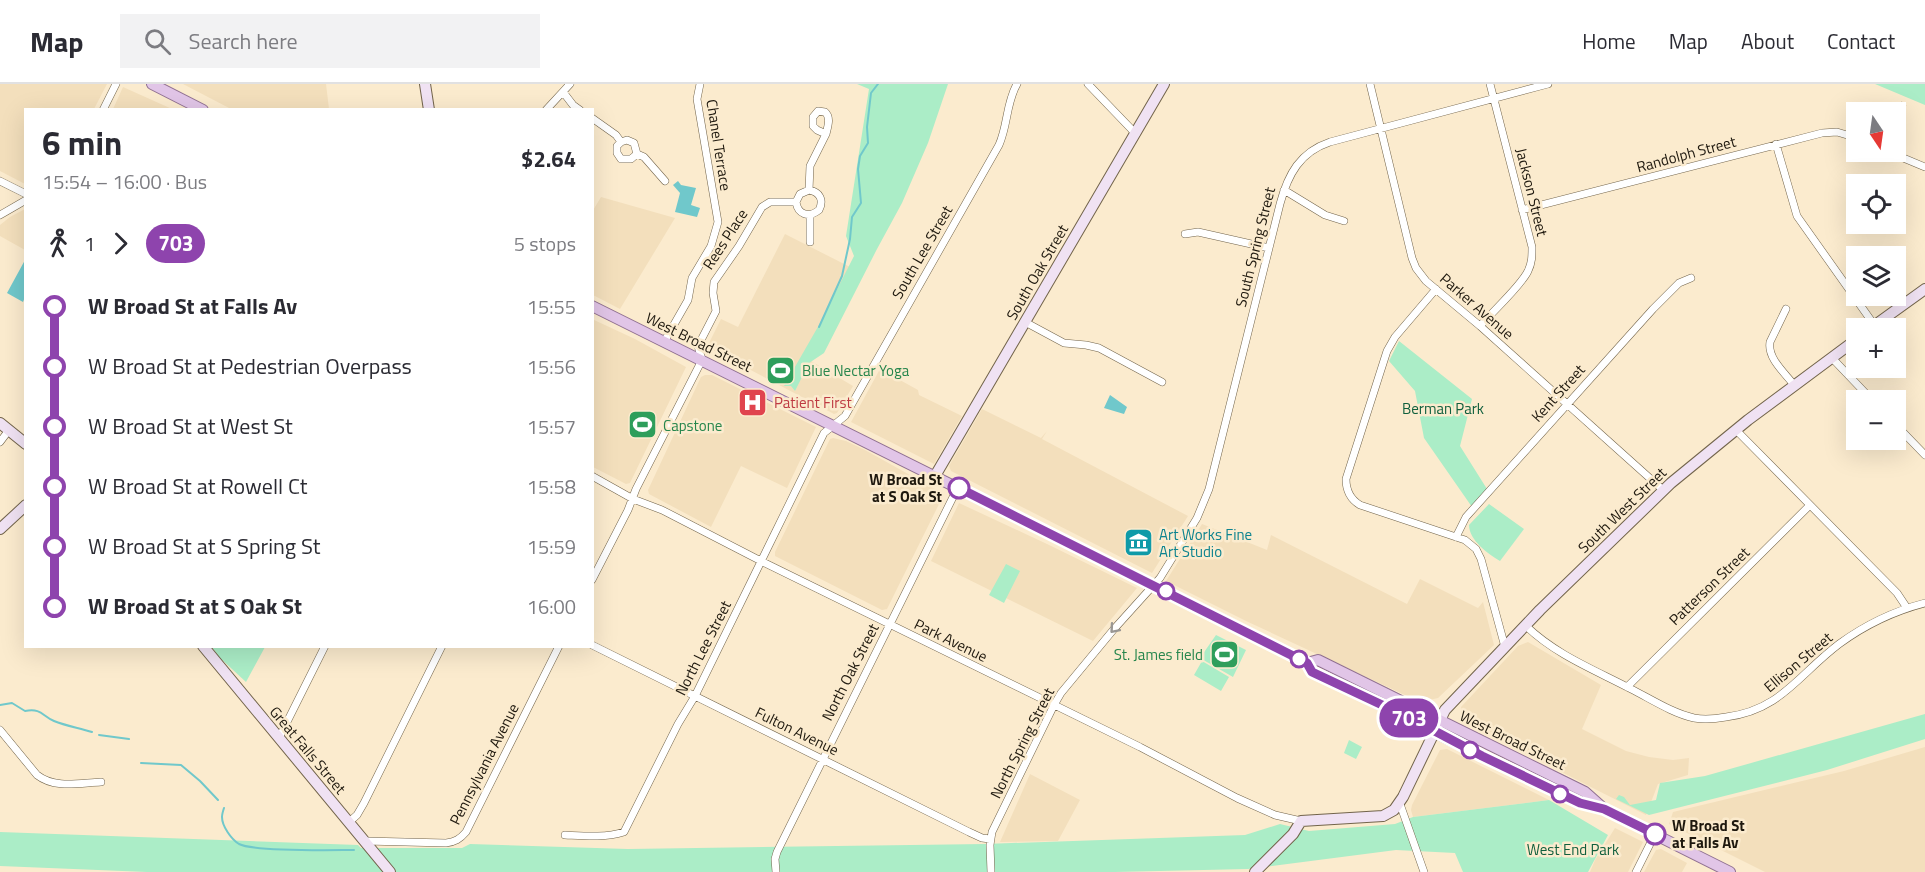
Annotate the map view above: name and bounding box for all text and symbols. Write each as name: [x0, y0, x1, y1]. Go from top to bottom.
search box: [120, 14, 540, 68]
text: Map: [30, 20, 84, 63]
text: Search here: [189, 24, 298, 58]
icon: search: [141, 25, 174, 58]
text: Home: [1582, 25, 1636, 57]
text: Map: [1669, 25, 1708, 57]
text: About: [1741, 25, 1794, 57]
text: Contact: [1827, 25, 1895, 57]
street label: Chanel Terrace: [700, 98, 738, 192]
north arrow: [1846, 102, 1906, 162]
map controls: [1846, 102, 1906, 450]
text: 6 min: [42, 118, 122, 168]
street label: Randolph Street: [1634, 129, 1739, 178]
text: $2.64: [521, 142, 576, 176]
street label: Jackson Street: [1510, 145, 1554, 239]
text: 15:54 – 16:00 · Bus: [42, 166, 207, 197]
button: locate: [1846, 174, 1906, 234]
street label: South Spring Street: [1229, 184, 1281, 309]
street label: South Lee Street: [886, 200, 959, 303]
street label: Rees Place: [697, 204, 753, 274]
street label: South Oak Street: [1000, 219, 1074, 324]
icon: walk: [42, 227, 75, 260]
icon: forward: [104, 227, 137, 260]
text: 703: [158, 227, 193, 259]
text: 1: [84, 228, 95, 259]
text: 5 stops: [514, 228, 576, 259]
button: layers: [1846, 246, 1906, 306]
street label: Parker Avenue: [1435, 267, 1519, 345]
text: W Broad St at Falls Av: [88, 289, 297, 323]
text: 15:55: [527, 291, 576, 322]
street label: West Broad Street: [642, 306, 757, 378]
button: +: [1846, 318, 1906, 378]
text: W Broad St at Pedestrian Overpass: [88, 349, 412, 383]
text: 15:56: [527, 351, 576, 382]
sports icon: Blue Nectar Yoga: [765, 354, 797, 386]
street label: Kent Street: [1526, 358, 1591, 427]
place label: Blue Nectar Yoga: [802, 359, 910, 382]
hospital icon: Patient First: [737, 386, 769, 418]
button: −: [1846, 390, 1906, 450]
place label: Patient First: [774, 391, 852, 414]
park label: Berman Park: [1402, 397, 1484, 420]
text: W Broad St at West St: [88, 409, 293, 443]
sports icon: Capstone: [626, 409, 658, 441]
text: 15:57: [527, 411, 576, 442]
place label: Capstone: [663, 414, 722, 437]
street label: South West Street: [1572, 461, 1672, 558]
place label: W Broad St at S Oak St: [869, 468, 943, 508]
text: W Broad St at Rowell Ct: [88, 469, 307, 503]
text: 15:58: [527, 471, 576, 502]
marker: W Broad St at S Oak St: [948, 477, 970, 499]
place label: Art Works Fine Art Studio: [1159, 523, 1252, 563]
museum icon: Art Works Fine Art Studio: [1122, 527, 1154, 559]
text: W Broad St at S Spring St: [88, 529, 320, 563]
text: 15:59: [527, 531, 576, 562]
street label: Patterson Street: [1663, 541, 1755, 631]
unlabelled marker: [1157, 582, 1175, 600]
text: W Broad St at S Oak St: [88, 589, 302, 623]
text: 16:00: [527, 591, 576, 622]
street label: North Lee Street: [669, 596, 737, 700]
street label: Park Avenue: [910, 612, 992, 668]
street label: North Oak Street: [816, 619, 885, 725]
one-way arrow: [1110, 622, 1121, 633]
street label: Ellison Street: [1759, 626, 1838, 698]
sports icon: St. James field: [1208, 638, 1240, 670]
place label: St. James field: [1114, 643, 1203, 666]
unlabelled marker: [1290, 650, 1308, 668]
street label: North Spring Street: [984, 683, 1060, 803]
line badge: 703: [1374, 698, 1444, 738]
street label: Pennsylvania Avenue: [443, 699, 525, 829]
street label: Great Falls Street: [264, 701, 352, 800]
street label: Fulton Avenue: [751, 701, 843, 761]
text: 703: [1391, 702, 1427, 734]
street label: West Broad Street: [1456, 704, 1571, 776]
unlabelled marker: [1461, 741, 1479, 759]
unlabelled marker: [1551, 785, 1569, 803]
place label: W Broad St at Falls Av: [1672, 814, 1745, 854]
marker: W Broad St at Falls Av: [1644, 823, 1666, 845]
park label: West End Park: [1527, 838, 1619, 861]

